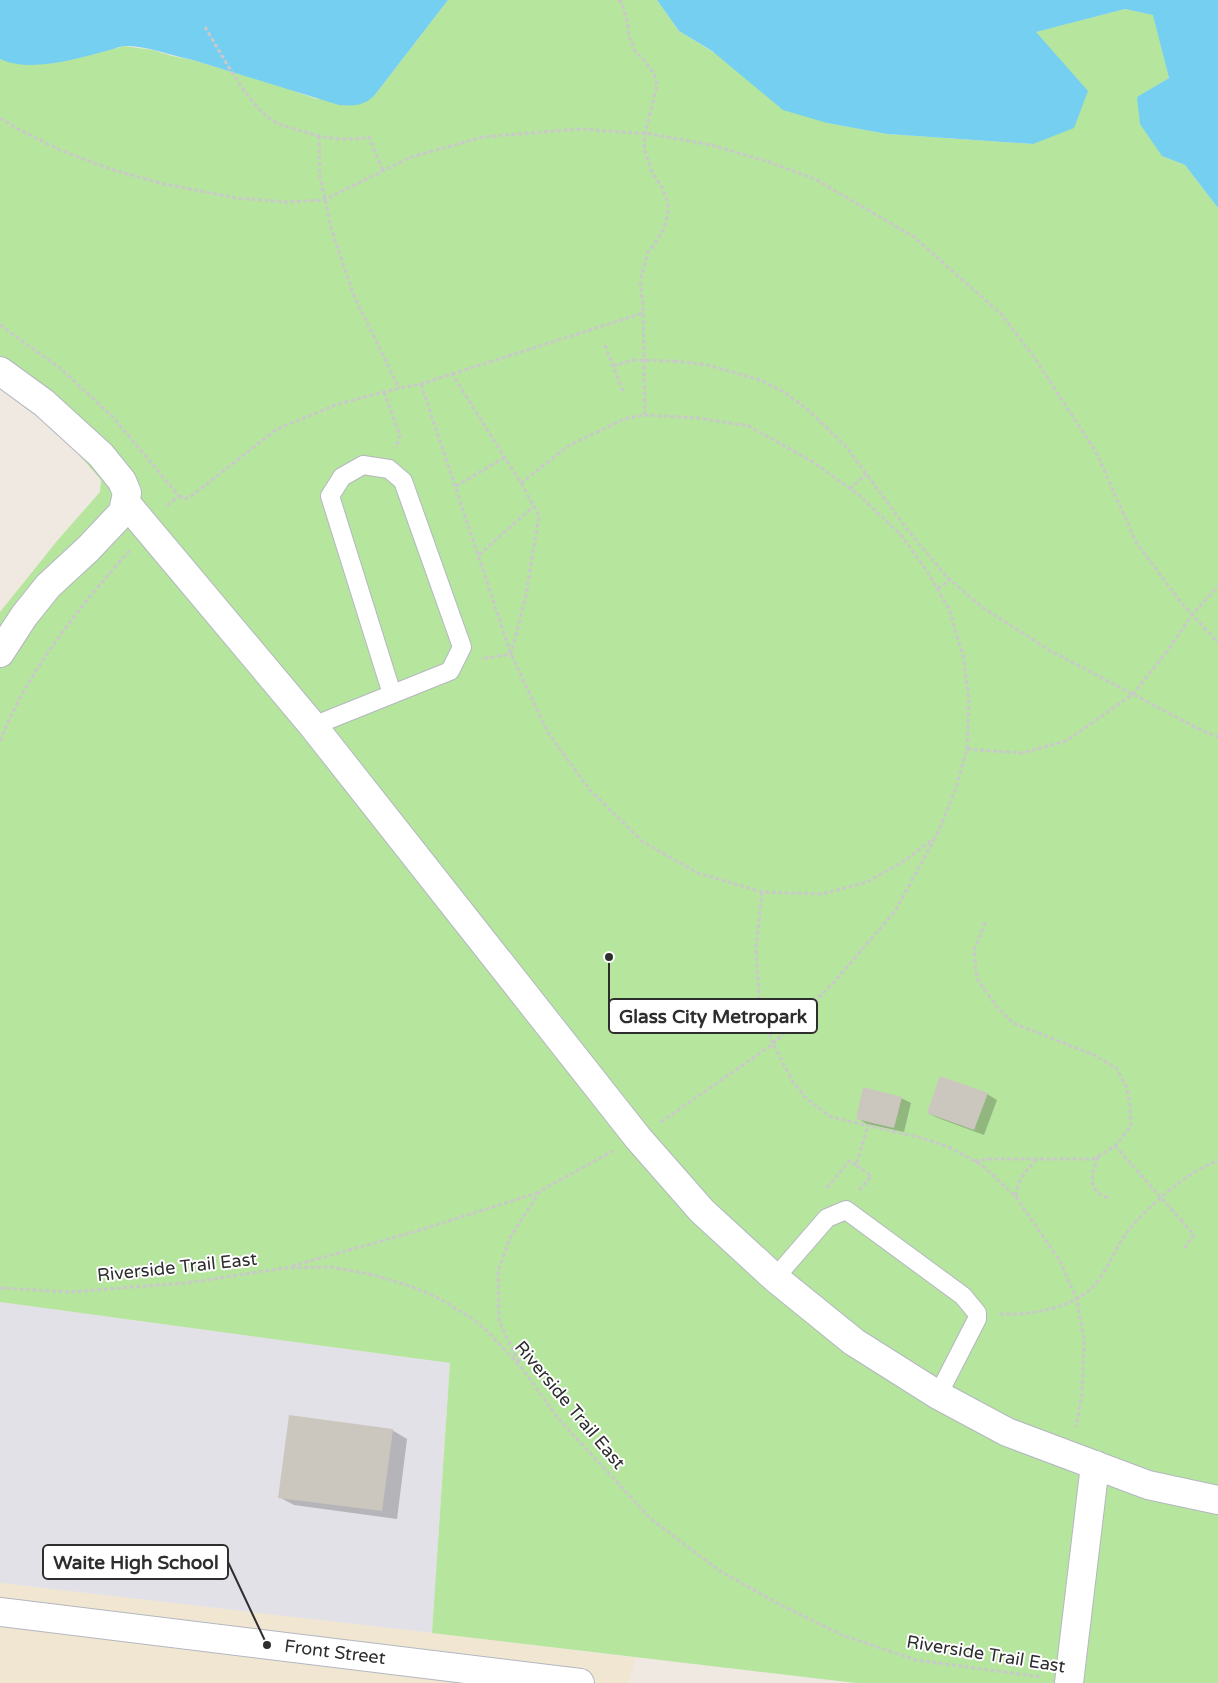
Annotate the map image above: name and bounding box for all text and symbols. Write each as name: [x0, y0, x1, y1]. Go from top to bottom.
callout: Glass City Metropark: [609, 999, 817, 1033]
text: Glass City Metropark: [619, 1006, 808, 1029]
street label: Riverside Trail East: [96, 1248, 258, 1286]
street label: Riverside Trail East: [510, 1336, 630, 1474]
callout: Waite High School: [43, 1545, 228, 1579]
text: Waite High School: [53, 1552, 219, 1575]
street label: Riverside Trail East: [905, 1631, 1067, 1677]
street label: Front Street: [283, 1635, 387, 1669]

